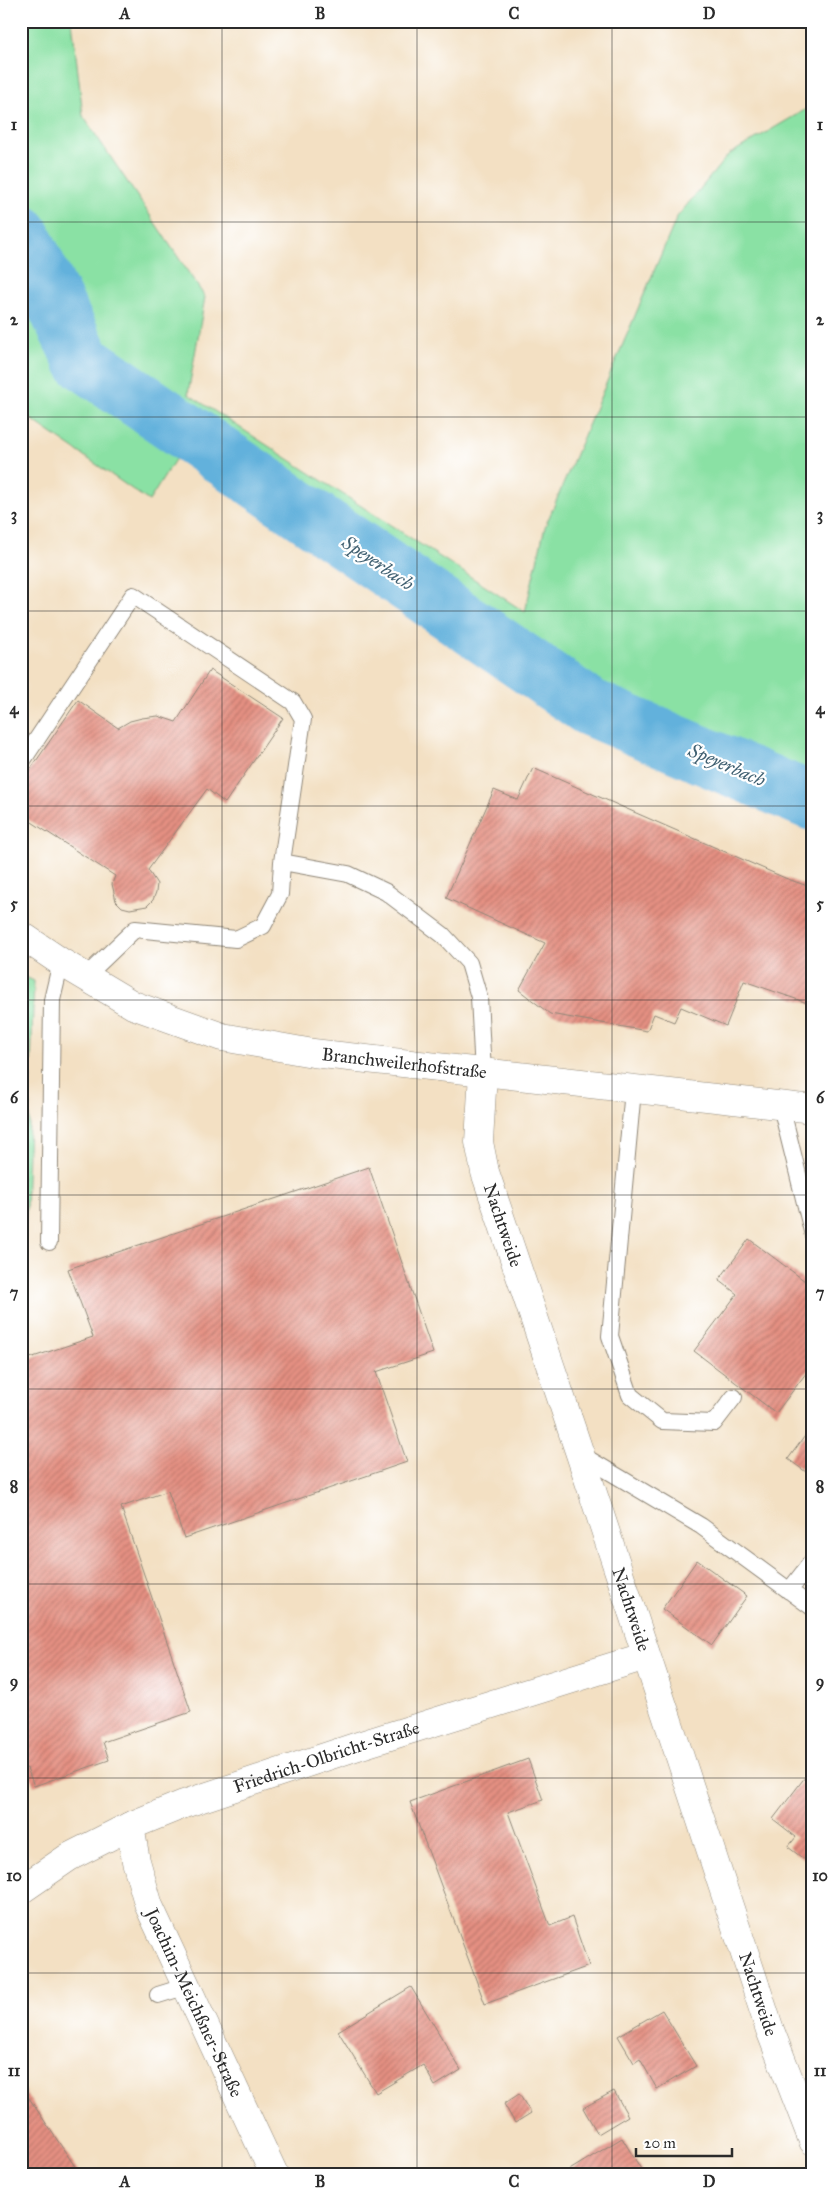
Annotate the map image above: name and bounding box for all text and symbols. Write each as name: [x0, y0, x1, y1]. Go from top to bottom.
text: A: [119, 4, 131, 23]
text: B: [315, 4, 325, 23]
text: C: [509, 4, 520, 23]
text: D: [703, 4, 716, 23]
text: 1: [11, 115, 18, 134]
text: 1: [817, 115, 824, 134]
text: 2: [10, 310, 19, 329]
text: 2: [816, 310, 825, 329]
text: 3: [11, 505, 17, 525]
text: 3: [817, 505, 823, 525]
water label: Speyerbach: [336, 530, 418, 596]
text: 4: [10, 699, 20, 719]
text: 4: [816, 699, 826, 719]
water label: Speyerbach: [684, 738, 769, 792]
text: 5: [10, 894, 18, 913]
text: 5: [816, 894, 824, 913]
street label: Branchweilerhofstraße: [321, 1043, 488, 1083]
text: 6: [10, 1088, 19, 1107]
text: 6: [816, 1088, 825, 1107]
street label: Nachtweide: [479, 1181, 527, 1270]
text: 7: [10, 1283, 19, 1302]
text: 7: [816, 1283, 825, 1302]
text: 8: [10, 1477, 18, 1496]
text: 8: [816, 1477, 824, 1496]
street label: Nachtweide: [607, 1565, 655, 1654]
text: 9: [10, 1672, 18, 1692]
text: 9: [816, 1672, 824, 1692]
street label: Friedrich-Olbricht-Straße: [231, 1716, 422, 1798]
text: 10: [6, 1866, 22, 1885]
text: 10: [812, 1866, 828, 1885]
street label: Joachim-Meichßner-Straße: [139, 1903, 248, 2101]
street label: Nachtweide: [734, 1949, 782, 2039]
text: 11: [8, 2061, 21, 2080]
text: 11: [814, 2061, 827, 2080]
scale bar: [636, 2125, 733, 2157]
text: 20 m: [644, 2134, 676, 2152]
text: A: [119, 2172, 131, 2191]
text: B: [315, 2172, 325, 2191]
text: C: [509, 2172, 520, 2191]
text: D: [703, 2172, 716, 2191]

